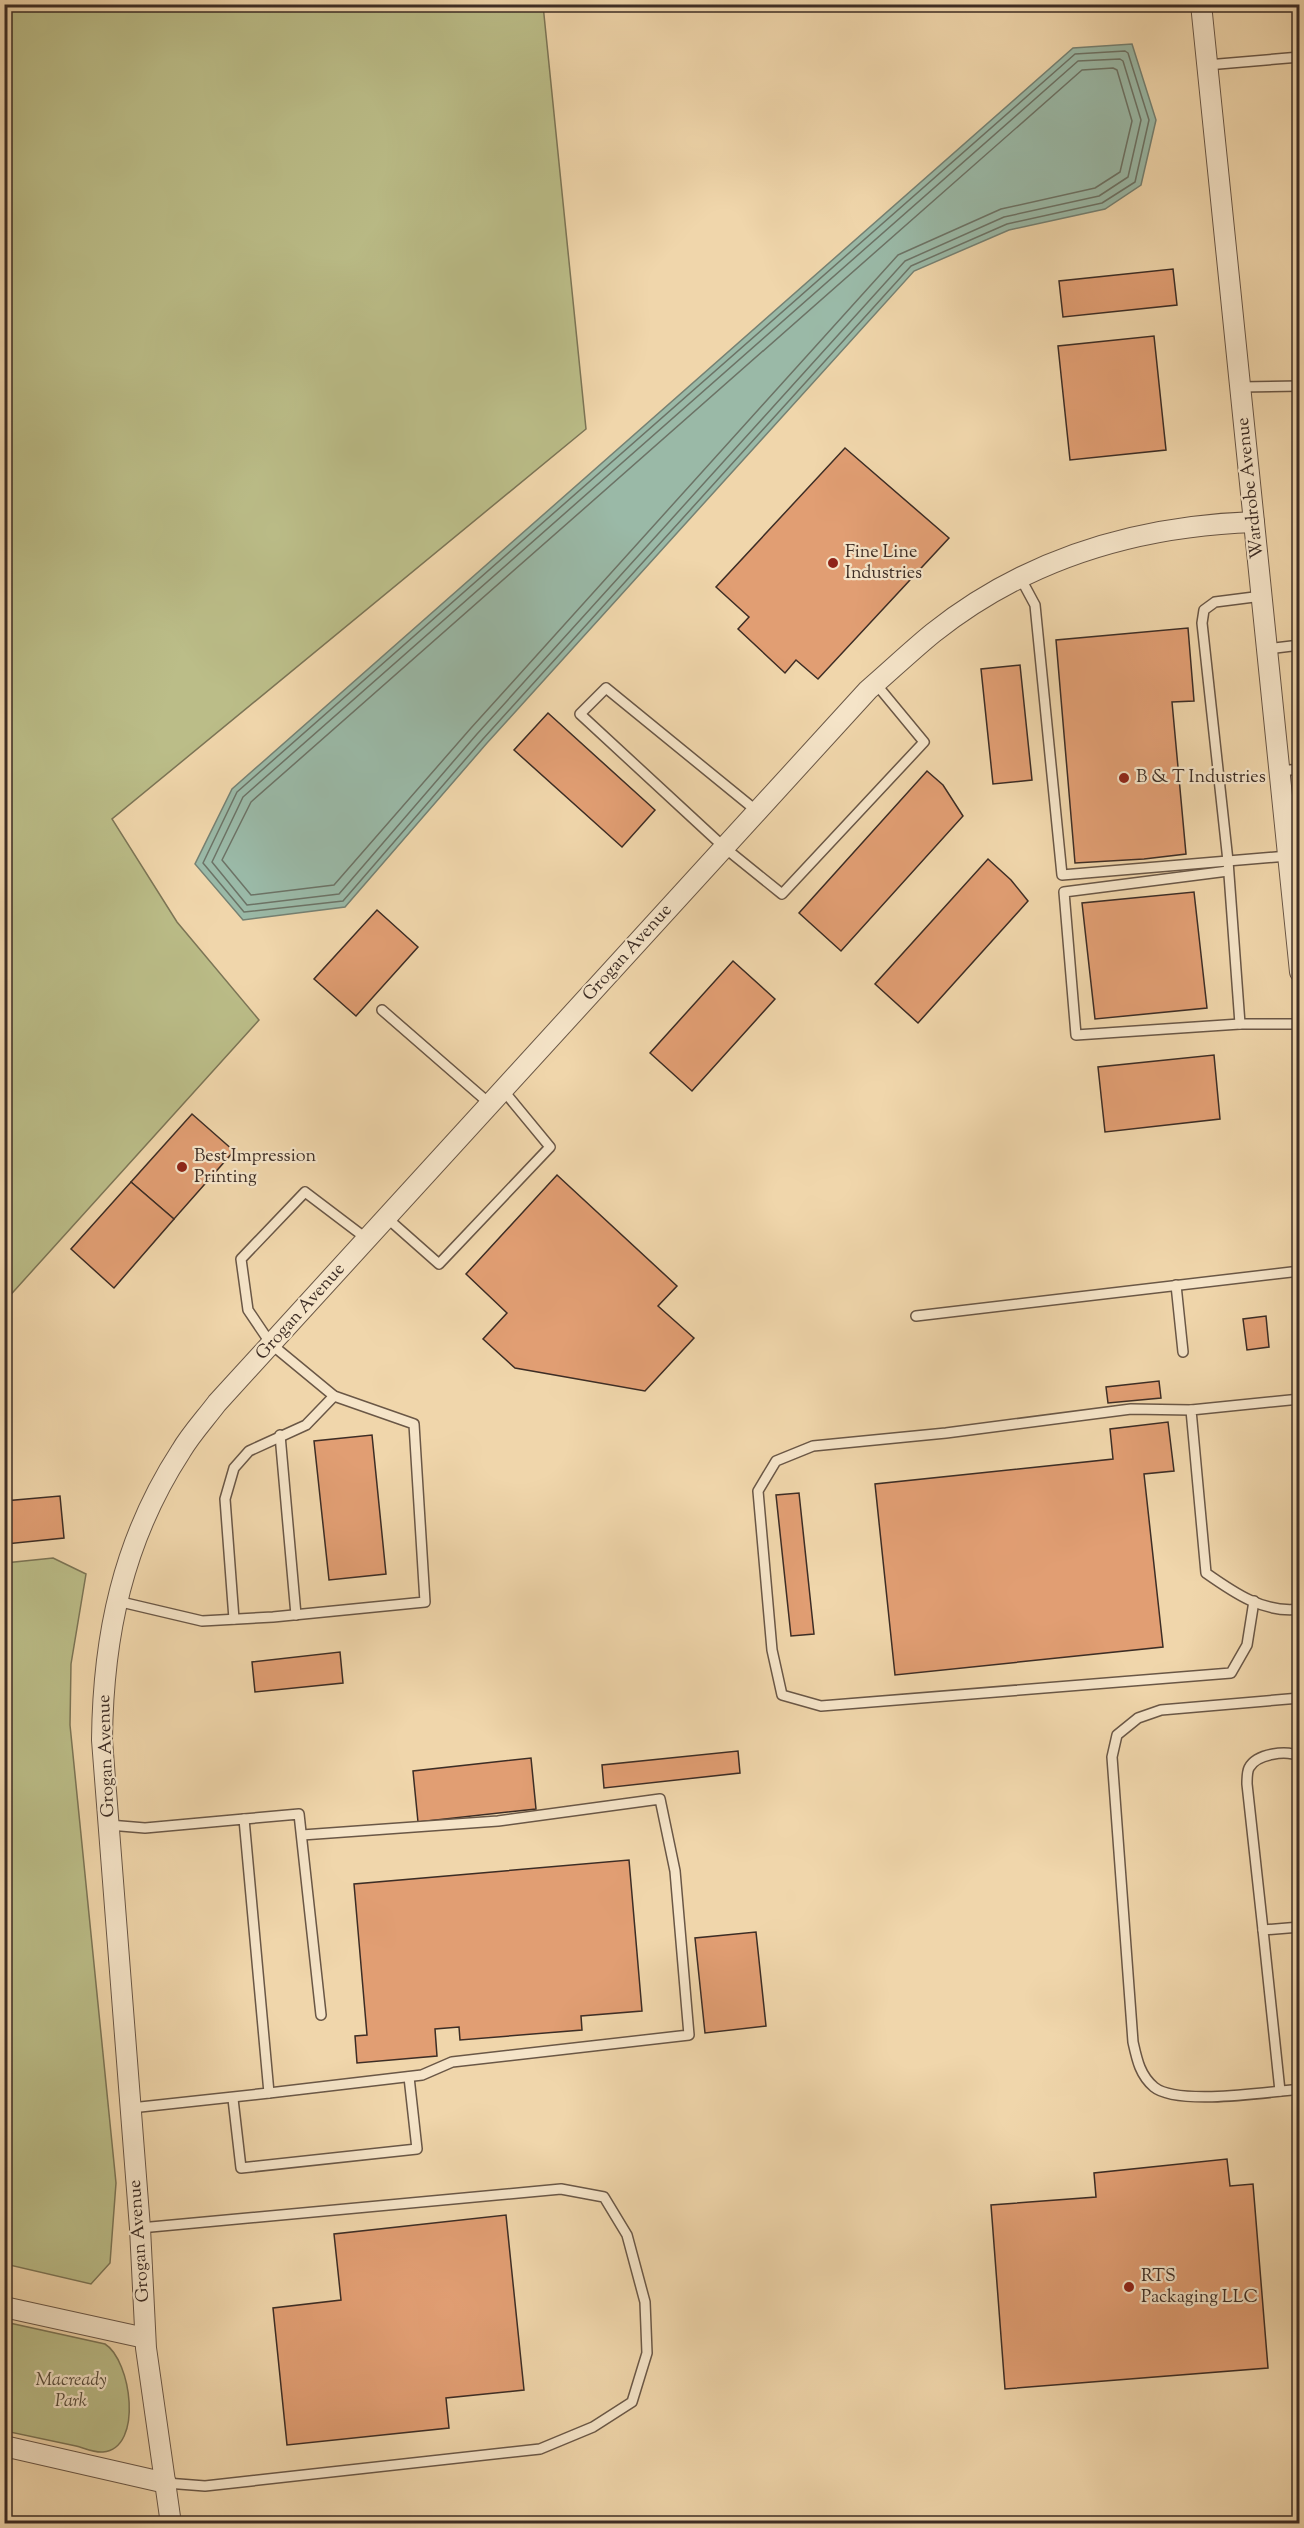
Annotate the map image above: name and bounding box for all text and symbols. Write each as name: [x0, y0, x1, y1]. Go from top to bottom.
street label: Wardrobe Avenue: [1231, 416, 1271, 560]
place label: Fine Line Industries: [845, 540, 922, 587]
marker: Fine Line Industries: [826, 556, 840, 570]
place label: B & T Industries: [1136, 765, 1266, 791]
marker: B & T Industries: [1117, 771, 1131, 785]
street label: Grogan Avenue: [577, 899, 679, 1007]
place label: Best Impression Printing: [194, 1144, 317, 1191]
marker: Best Impression Printing: [175, 1160, 189, 1174]
street label: Grogan Avenue: [250, 1258, 352, 1366]
street label: Grogan Avenue: [92, 1694, 122, 1818]
street label: Grogan Avenue: [123, 2179, 157, 2303]
place label: RTS Packaging LLC: [1141, 2264, 1258, 2311]
marker: RTS Packaging LLC: [1122, 2280, 1136, 2294]
park label: Macready Park: [35, 2368, 107, 2415]

